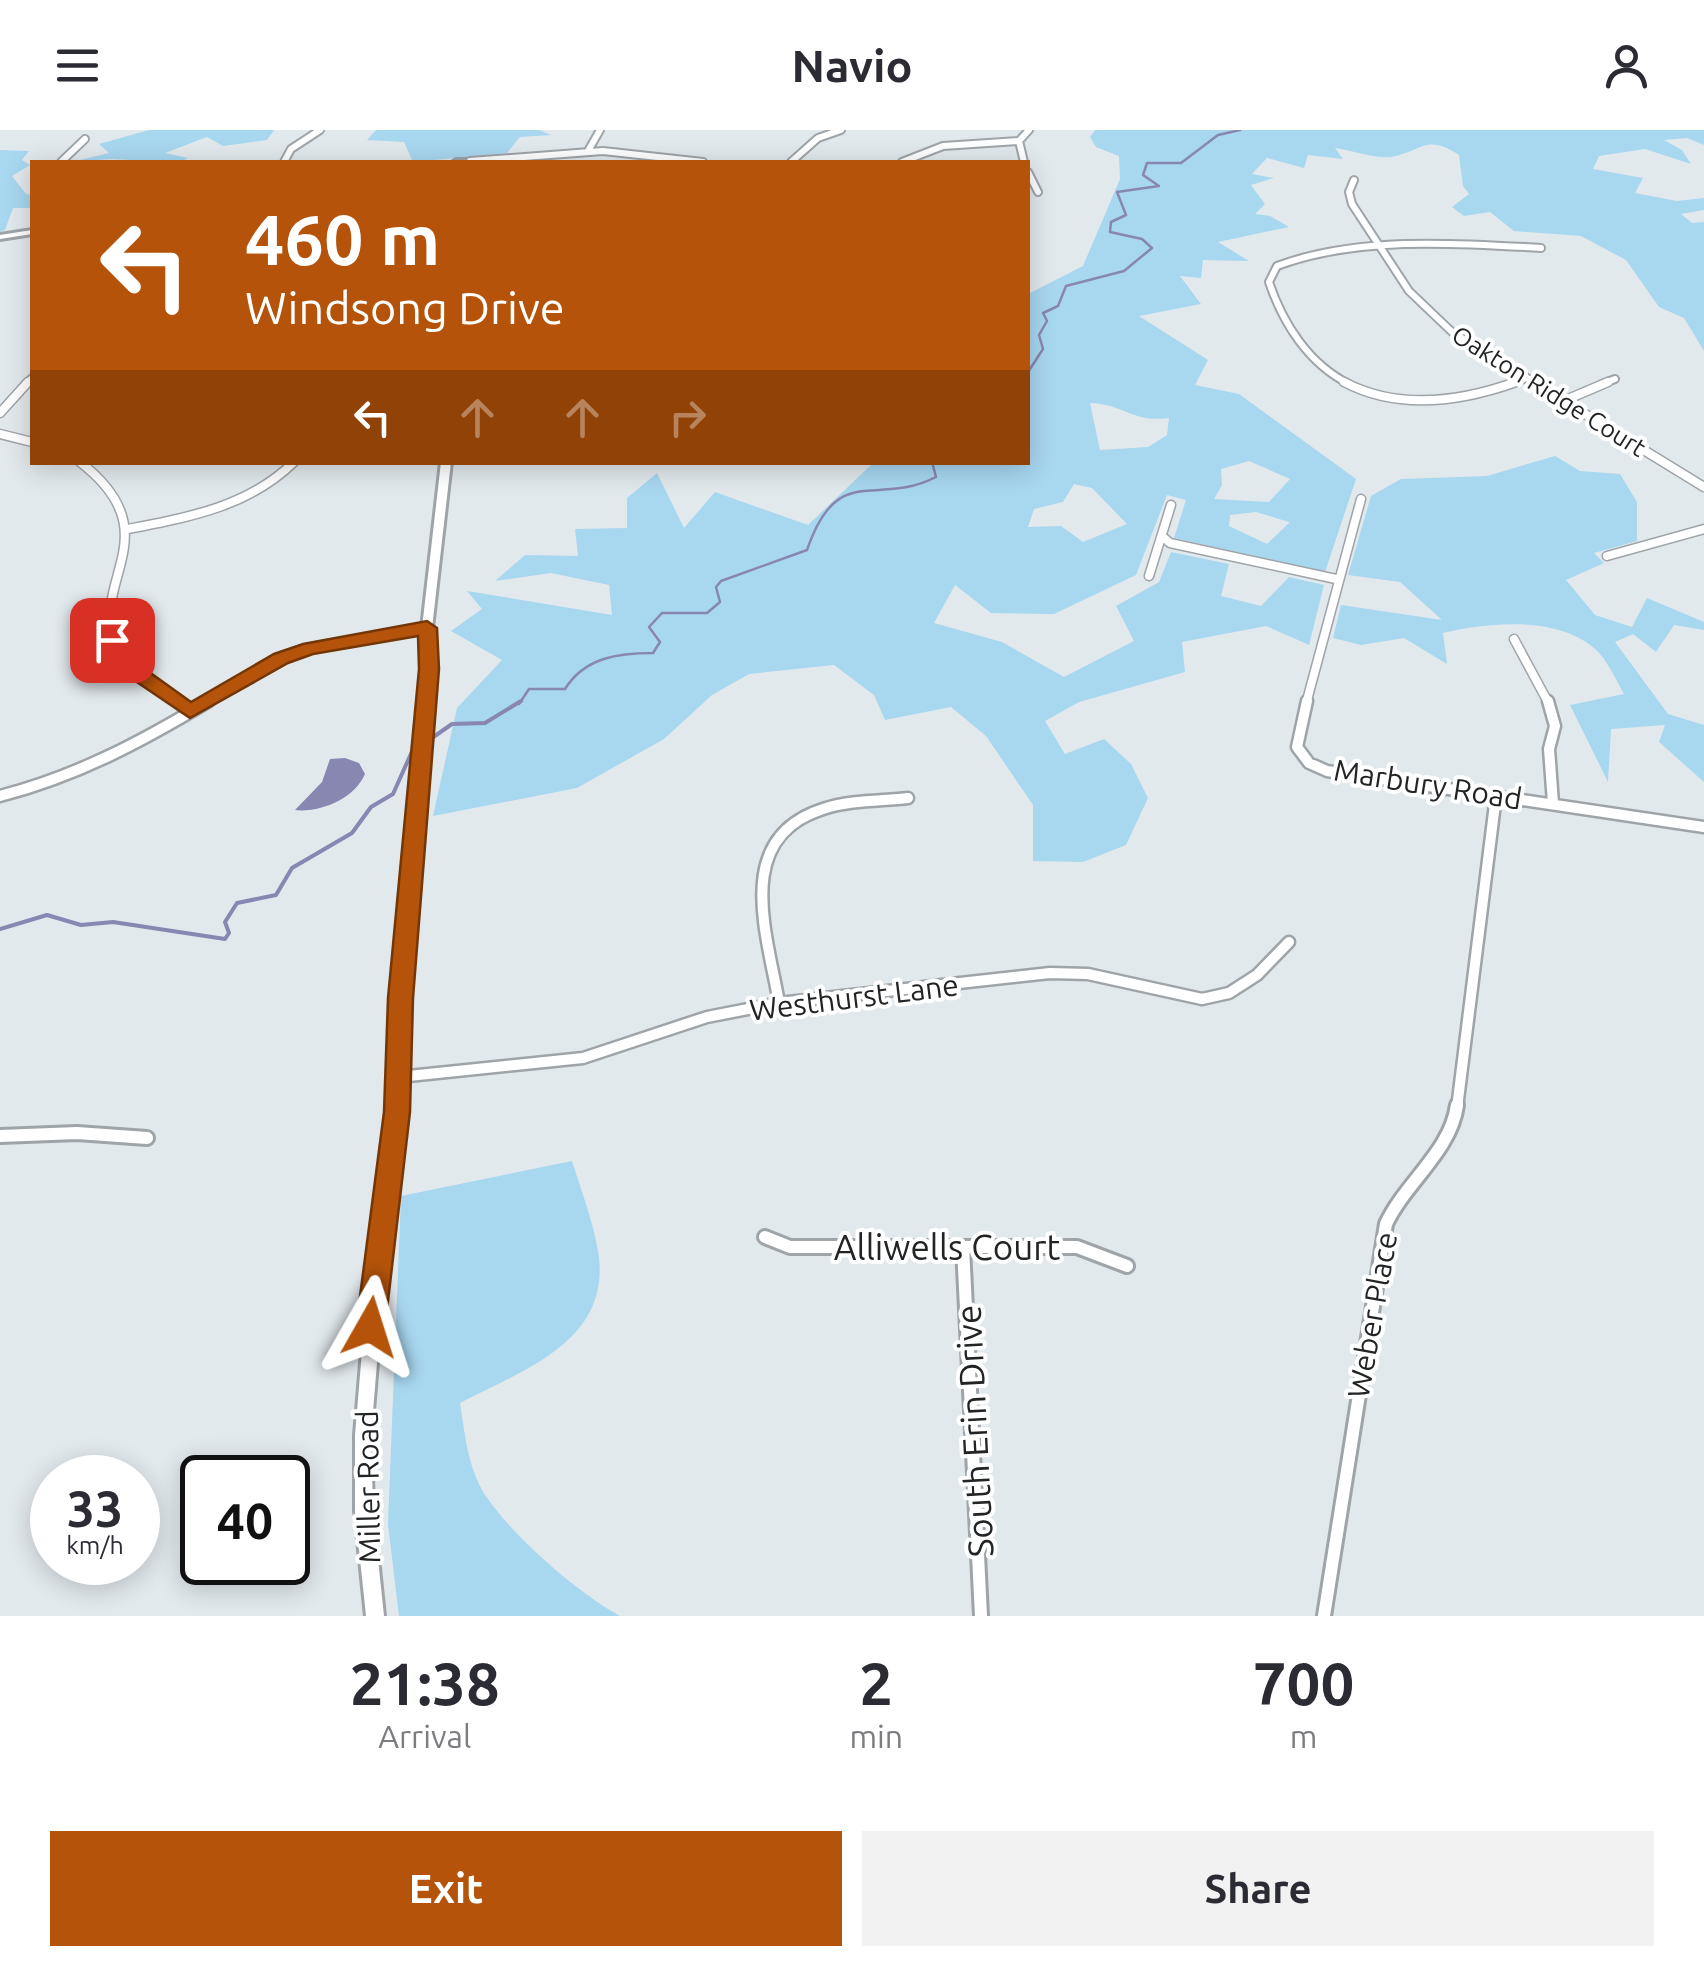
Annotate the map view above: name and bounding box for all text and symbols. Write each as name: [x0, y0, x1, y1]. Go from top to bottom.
icon: menu: [50, 38, 105, 93]
icon: person: [1599, 38, 1654, 93]
text: Navio: [791, 40, 913, 91]
icon: left: [80, 200, 210, 330]
text: 460 m: [245, 200, 440, 278]
text: Windsong Drive: [245, 282, 565, 333]
street label: Oakton Ridge Court: [1447, 320, 1651, 462]
icon: left: [345, 390, 400, 445]
icon: ahead: [450, 390, 505, 445]
icon: ahead: [555, 390, 610, 445]
icon: right: [660, 390, 715, 445]
pin: [70, 598, 155, 683]
icon: arrive: [85, 613, 140, 668]
street label: Marbury Road: [1331, 752, 1525, 816]
street label: Westhurst Lane: [748, 967, 960, 1027]
street label: Alliwells Court: [834, 1227, 1060, 1267]
street label: Weber Place: [1341, 1229, 1403, 1401]
position arrow: [318, 1275, 422, 1379]
street label: South Erin Drive: [947, 1304, 1001, 1558]
street label: Miller Road: [350, 1410, 386, 1564]
speed limit sign: 40: [180, 1455, 310, 1585]
text: 33: [67, 1480, 123, 1536]
text: km/h: [66, 1531, 124, 1559]
text: 21:38: [350, 1649, 500, 1716]
text: 2: [859, 1649, 893, 1716]
text: 700: [1253, 1649, 1354, 1716]
text: Arrival: [378, 1718, 471, 1754]
text: min: [849, 1718, 903, 1754]
text: m: [1290, 1718, 1317, 1754]
button: Exit: [50, 1831, 842, 1946]
button: Share: [862, 1831, 1654, 1946]

